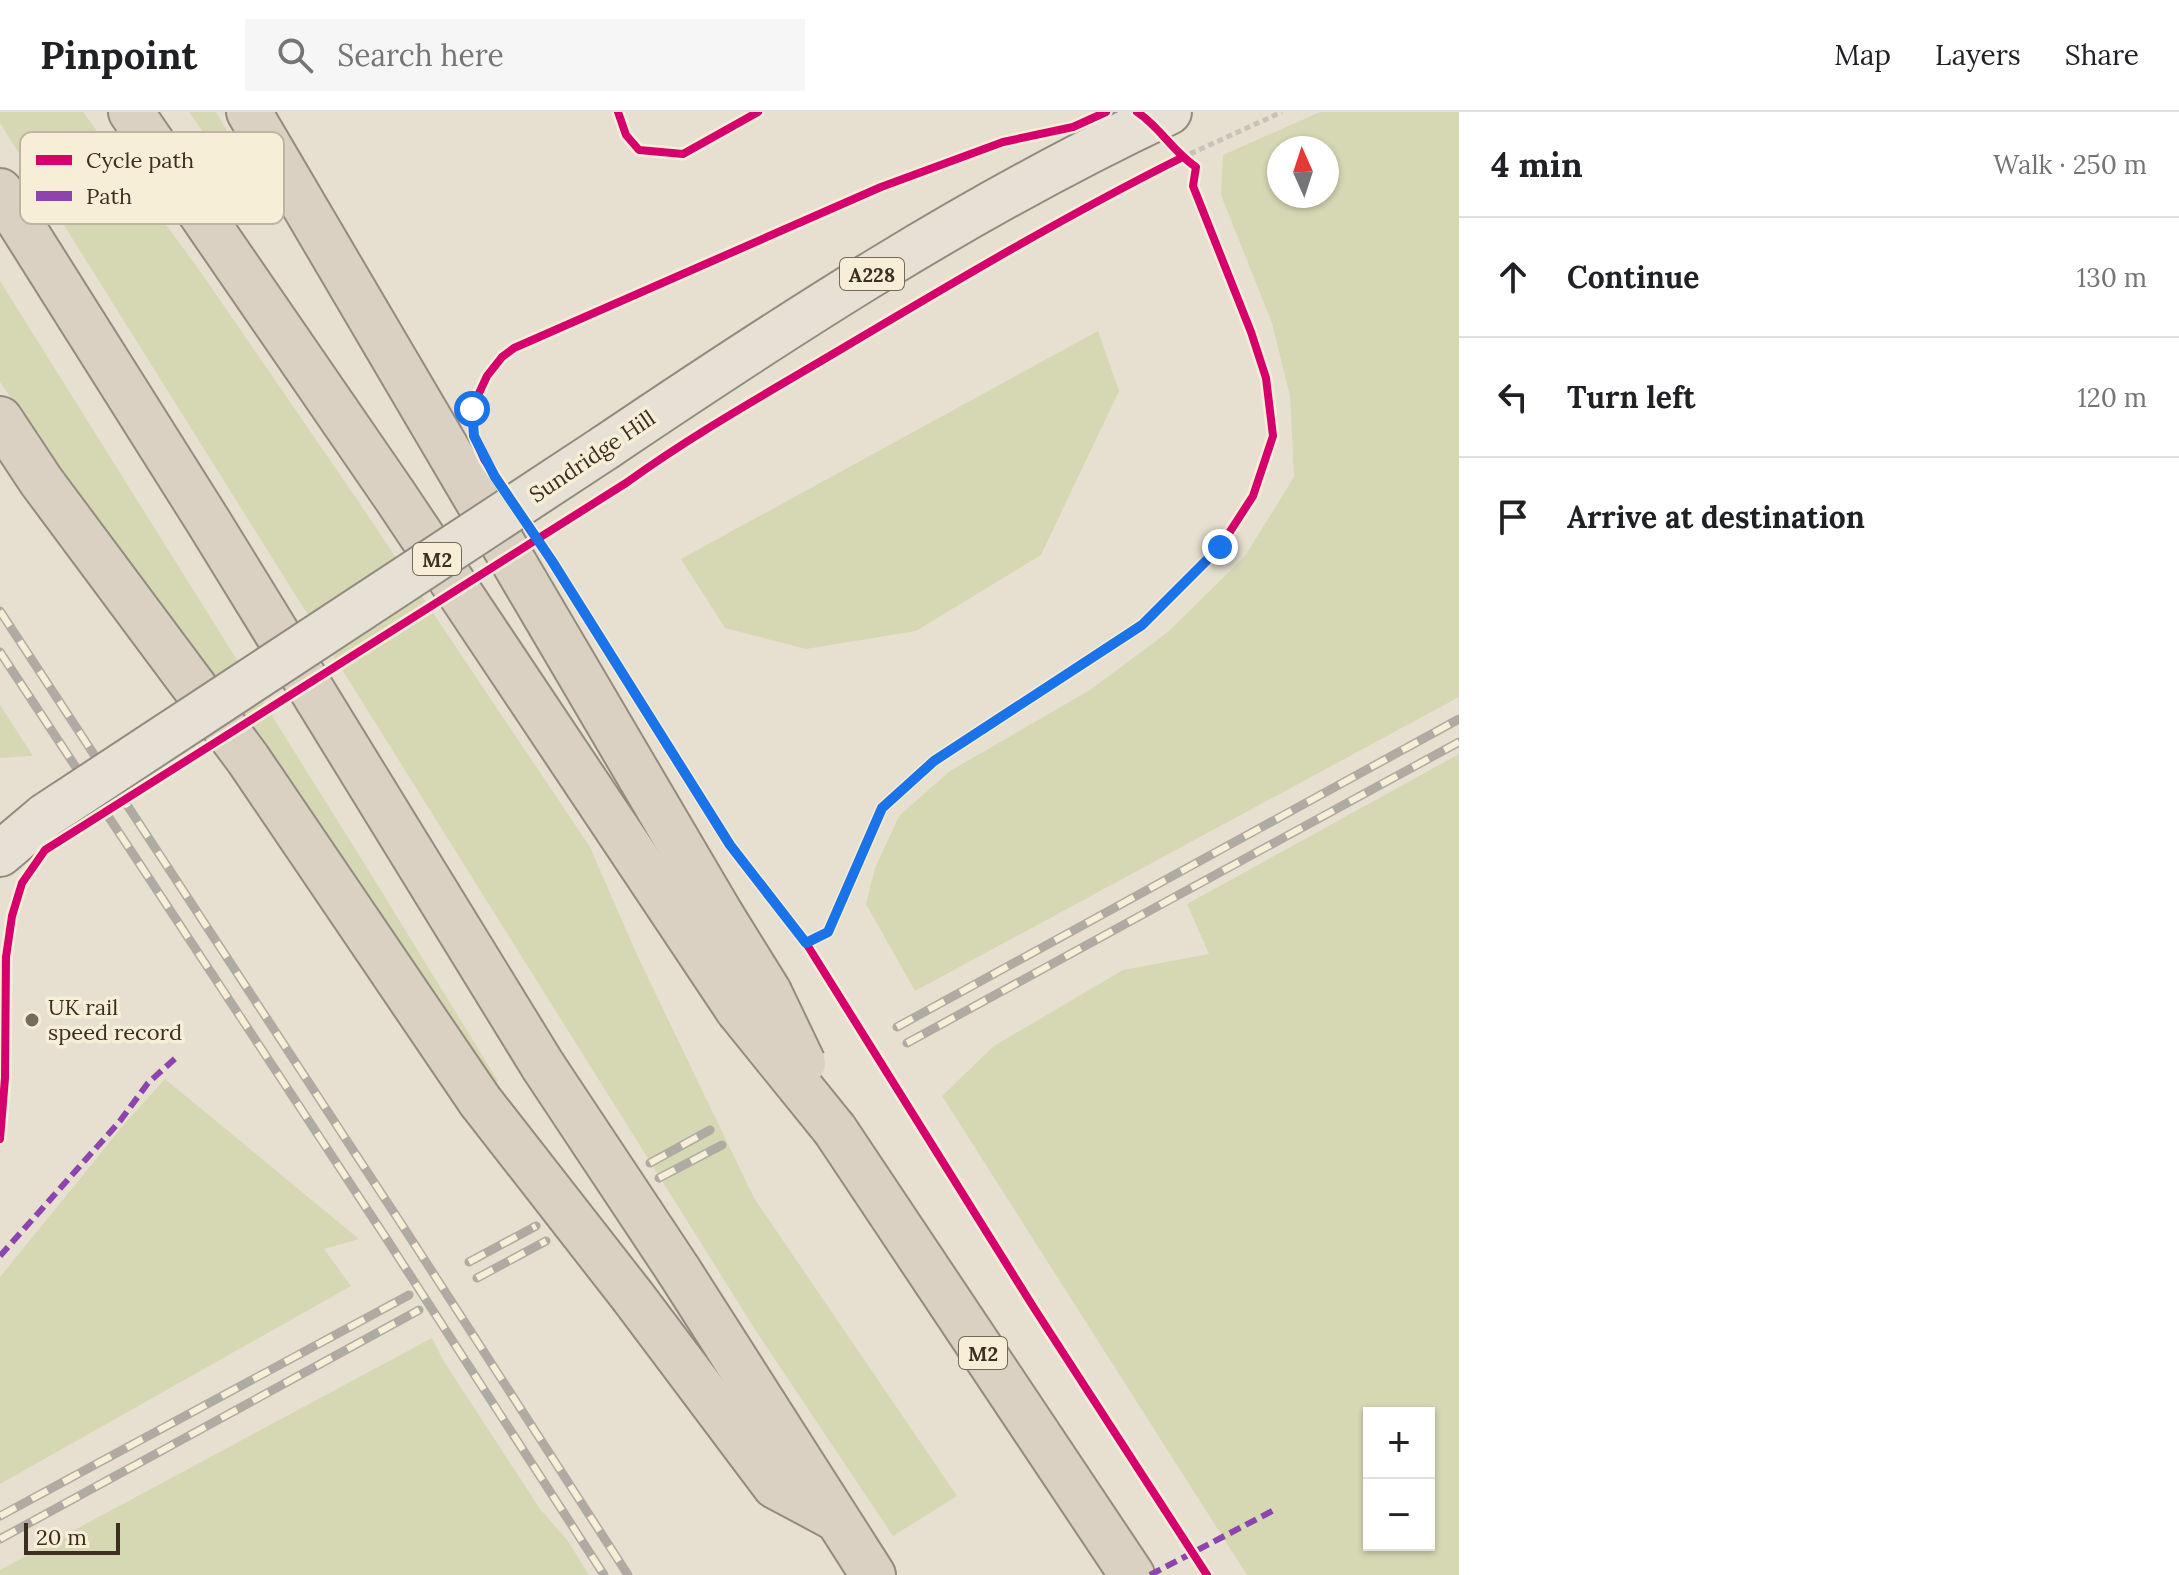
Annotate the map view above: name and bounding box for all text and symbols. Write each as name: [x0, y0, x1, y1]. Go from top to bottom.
search box: [245, 19, 805, 91]
text: Pinpoint: [40, 31, 197, 79]
icon: search: [273, 33, 317, 77]
text: Search here: [337, 36, 504, 74]
text: Map: [1834, 37, 1891, 73]
text: Layers: [1935, 37, 2021, 73]
text: Share: [2065, 37, 2139, 73]
legend: [20, 132, 284, 224]
north arrow: [1267, 136, 1339, 208]
text: 4 min: [1491, 143, 1583, 186]
text: Cycle path: [86, 146, 194, 174]
text: Walk · 250 m: [1993, 148, 2147, 181]
text: Path: [86, 182, 132, 210]
icon: ahead: [1491, 255, 1535, 299]
road number: A228: [840, 258, 904, 290]
text: Continue: [1567, 258, 1699, 296]
text: 130 m: [2077, 261, 2147, 294]
icon: left: [1491, 375, 1535, 419]
text: Turn left: [1567, 378, 1695, 416]
text: 120 m: [2077, 381, 2147, 414]
route start: [454, 391, 490, 427]
street label: Sundridge Hill: [524, 404, 660, 508]
icon: arrive: [1491, 495, 1535, 539]
text: Arrive at destination: [1567, 498, 1865, 536]
route end: [1202, 529, 1238, 565]
road number: M2: [413, 543, 461, 575]
place label: UK rail speed record: [48, 993, 182, 1046]
marker: UK rail speed record: [23, 1011, 41, 1029]
road number: M2: [959, 1337, 1007, 1369]
map controls: [1363, 1407, 1435, 1551]
button: +: [1363, 1407, 1435, 1479]
button: −: [1363, 1479, 1435, 1551]
scale bar: [24, 1519, 120, 1555]
text: 20 m: [36, 1523, 87, 1551]

